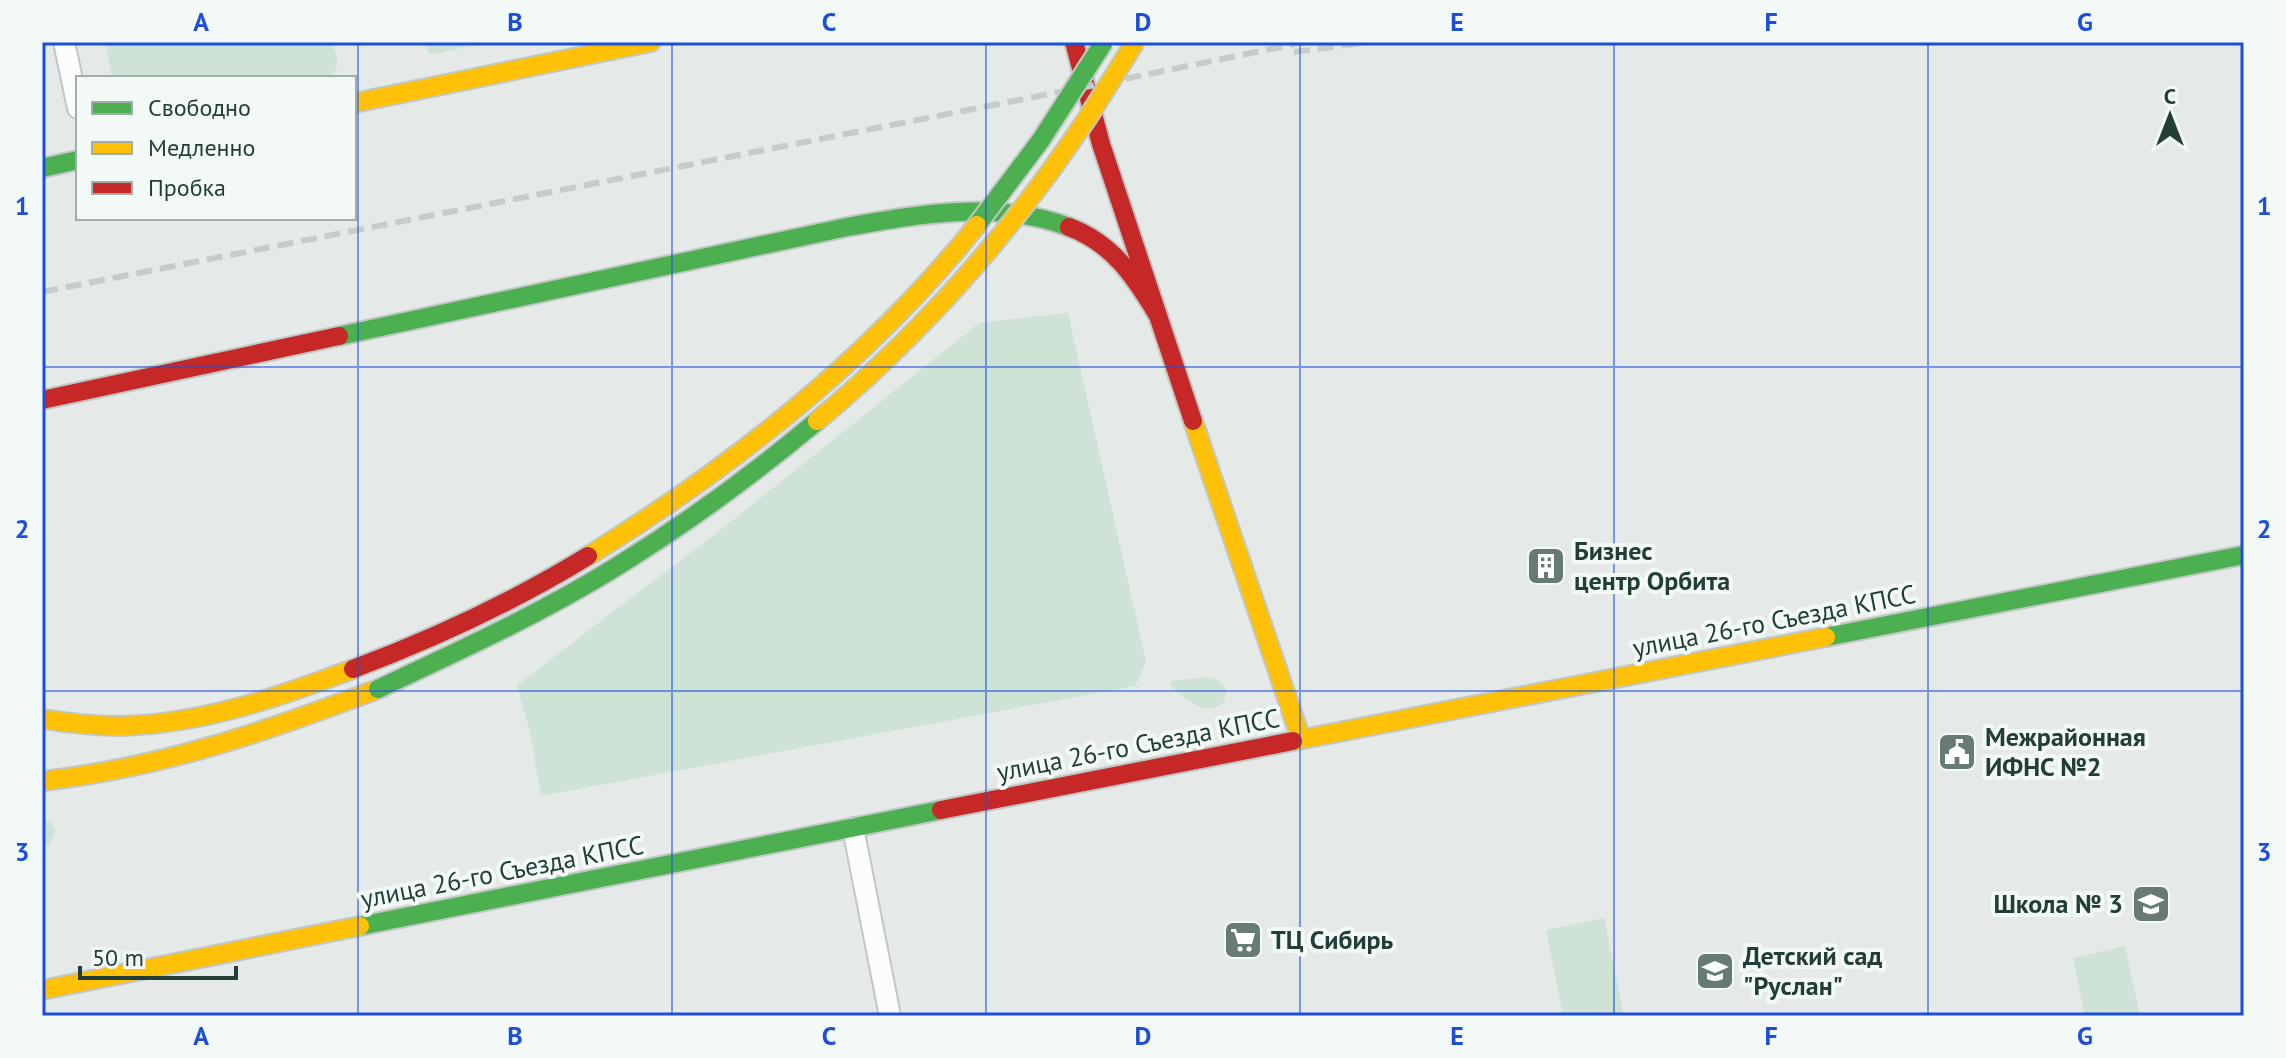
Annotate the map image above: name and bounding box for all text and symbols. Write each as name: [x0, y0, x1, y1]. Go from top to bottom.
text: A: [193, 5, 209, 38]
text: B: [507, 5, 523, 38]
text: C: [822, 5, 836, 38]
text: D: [1135, 5, 1151, 38]
text: E: [1450, 5, 1464, 38]
text: F: [1764, 5, 1778, 38]
text: G: [2077, 5, 2093, 38]
legend: [76, 76, 356, 220]
north arrow: [2130, 76, 2210, 156]
text: С: [2164, 82, 2176, 110]
text: Свободно: [148, 92, 251, 123]
text: Медленно: [148, 132, 255, 163]
text: Пробка: [148, 172, 226, 203]
text: 1: [15, 189, 29, 222]
text: 1: [2257, 189, 2271, 222]
text: 2: [15, 512, 29, 545]
text: 2: [2257, 512, 2271, 545]
place label: Бизнес центр Орбита: [1574, 534, 1730, 597]
building icon: Бизнес центр Орбита: [1525, 545, 1567, 587]
street label: улица 26-го Съезда КПСС: [1630, 577, 1918, 664]
street label: улица 26-го Съезда КПСС: [994, 701, 1282, 788]
place label: Межрайонная ИФНС №2: [1985, 720, 2146, 783]
public building icon: Межрайонная ИФНС №2: [1936, 731, 1978, 773]
street label: улица 26-го Съезда КПСС: [358, 828, 646, 915]
text: 3: [15, 835, 29, 868]
text: 3: [2257, 835, 2271, 868]
school or university icon: Школа № 3: [2130, 883, 2172, 925]
place label: Школа № 3: [1993, 887, 2123, 920]
supermarket icon: ТЦ Сибирь: [1222, 919, 1264, 961]
place label: ТЦ Сибирь: [1271, 923, 1394, 956]
scale bar: [80, 930, 236, 980]
place label: Детский сад "Руслан": [1743, 939, 1882, 1002]
text: 50 m: [92, 942, 144, 973]
school or university icon: Детский сад "Руслан": [1694, 950, 1736, 992]
text: A: [193, 1019, 209, 1052]
text: B: [507, 1019, 523, 1052]
text: C: [822, 1019, 836, 1052]
text: D: [1135, 1019, 1151, 1052]
text: E: [1450, 1019, 1464, 1052]
text: F: [1764, 1019, 1778, 1052]
text: G: [2077, 1019, 2093, 1052]

